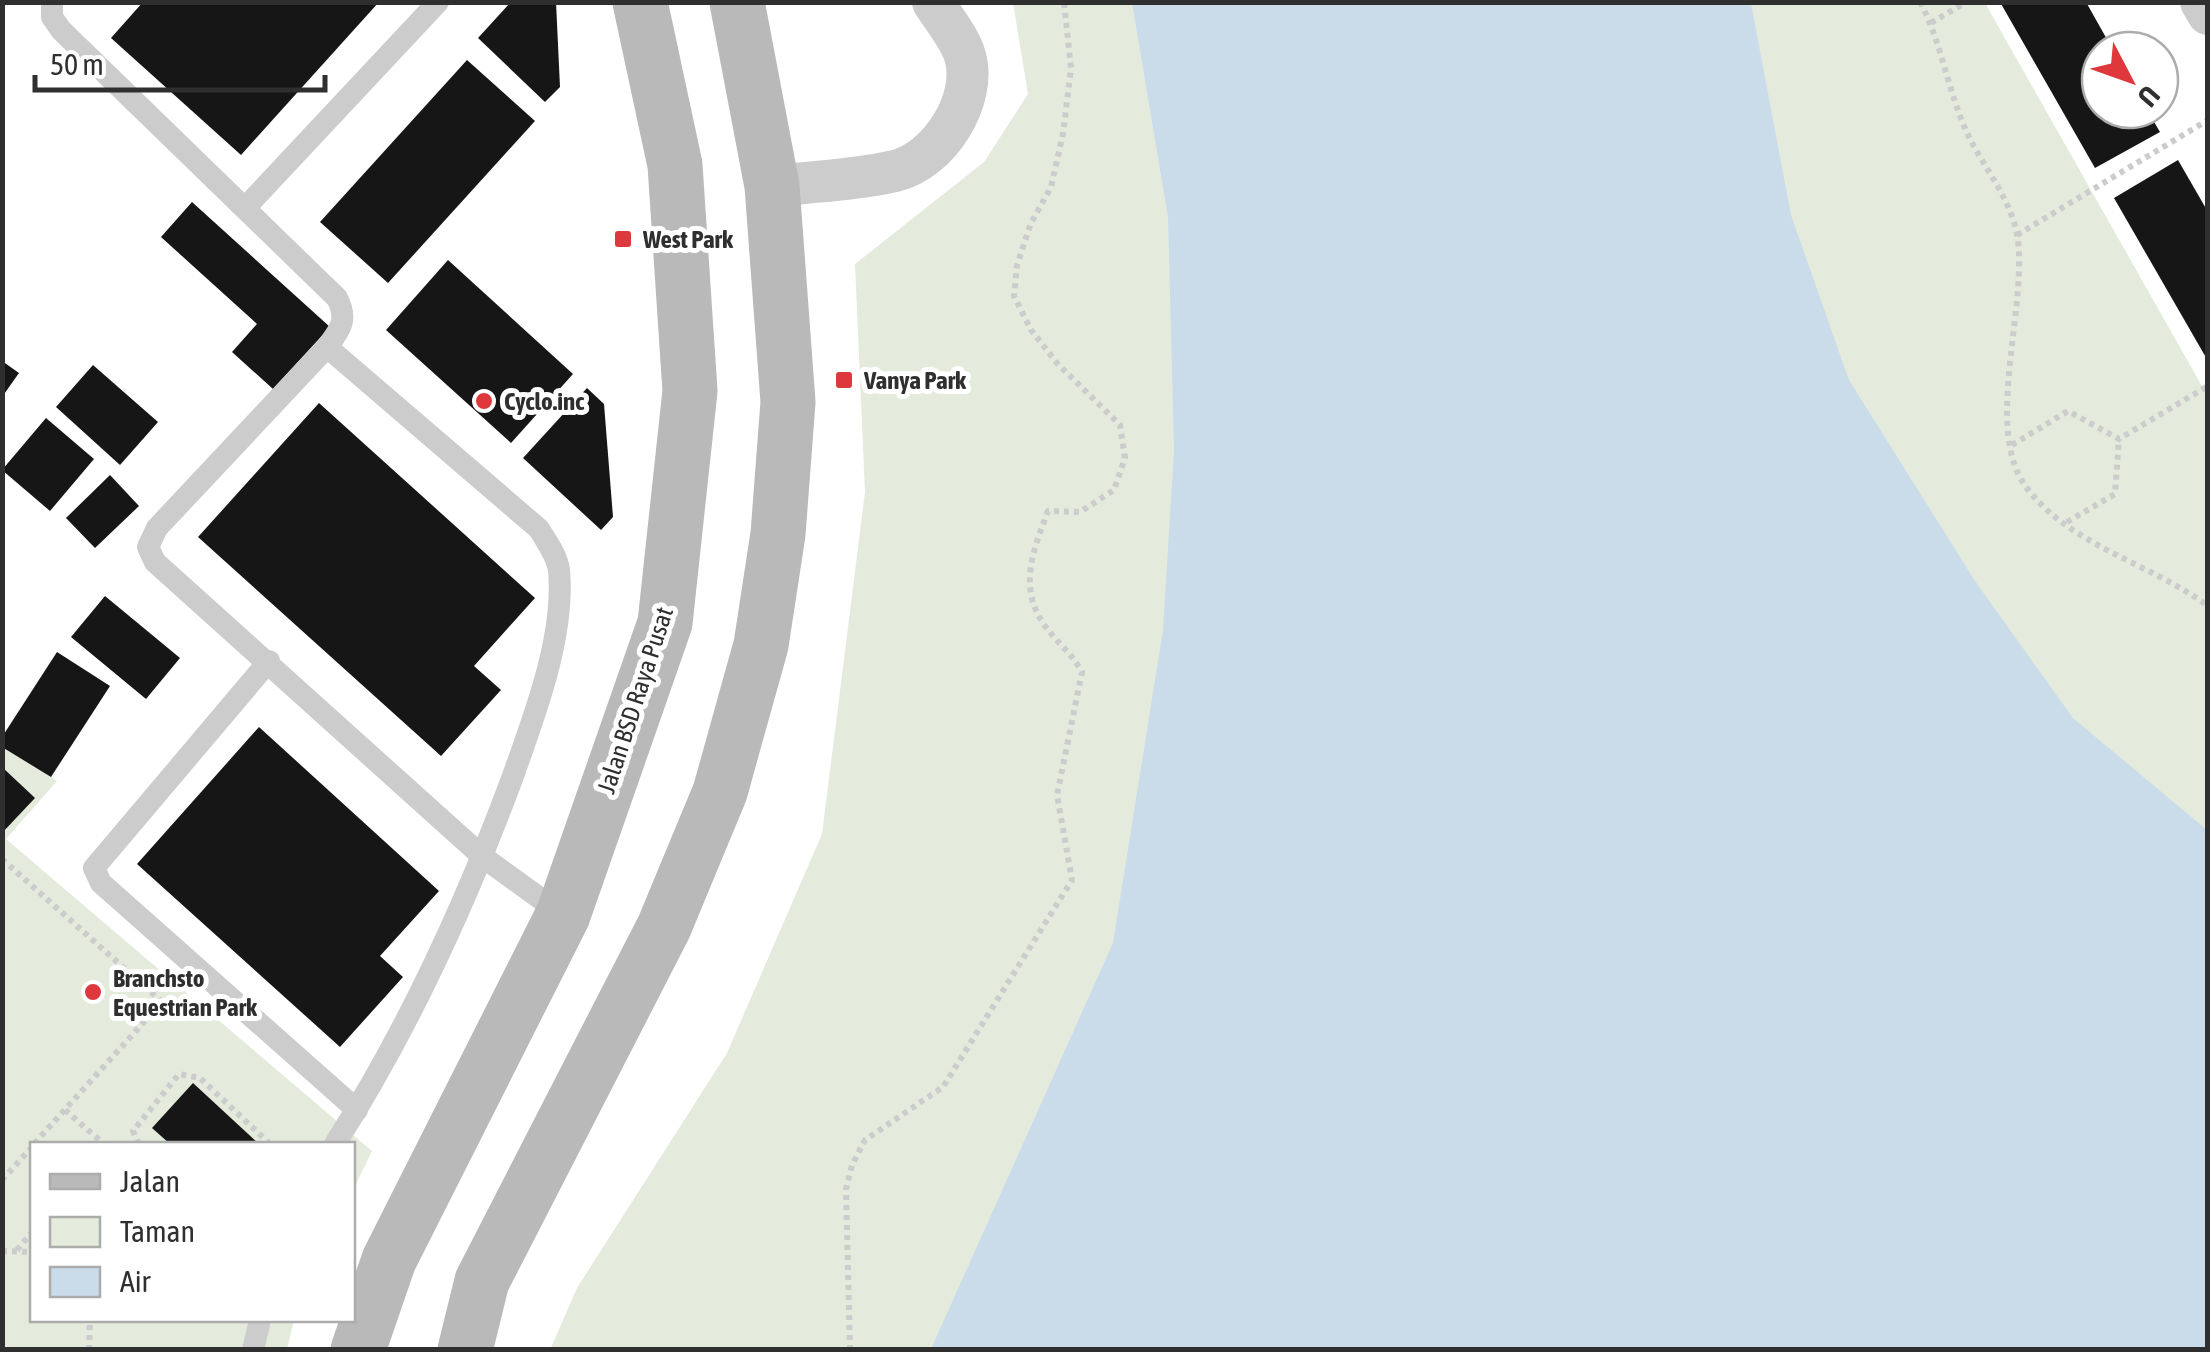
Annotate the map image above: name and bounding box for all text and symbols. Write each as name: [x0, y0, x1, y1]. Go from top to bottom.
scale bar: [35, 30, 325, 92]
north arrow: [2080, 30, 2180, 130]
text: 50 m: [50, 47, 104, 81]
text: U: [2131, 80, 2166, 113]
place label: West Park: [642, 225, 734, 253]
marker: West Park: [612, 228, 634, 250]
place label: Vanya Park: [863, 366, 967, 394]
marker: Vanya Park: [833, 369, 855, 391]
place label: Cyclo.inc: [504, 387, 585, 415]
marker: Cyclo.inc: [473, 390, 495, 412]
street label: Jalan BSD Raya Pusat: [592, 603, 678, 797]
place label: Branchsto Equestrian Park: [113, 964, 258, 1021]
marker: Branchsto Equestrian Park: [82, 981, 104, 1003]
legend: [30, 1142, 355, 1322]
text: Jalan: [120, 1164, 180, 1198]
text: Taman: [120, 1214, 195, 1248]
text: Air: [120, 1264, 152, 1298]

